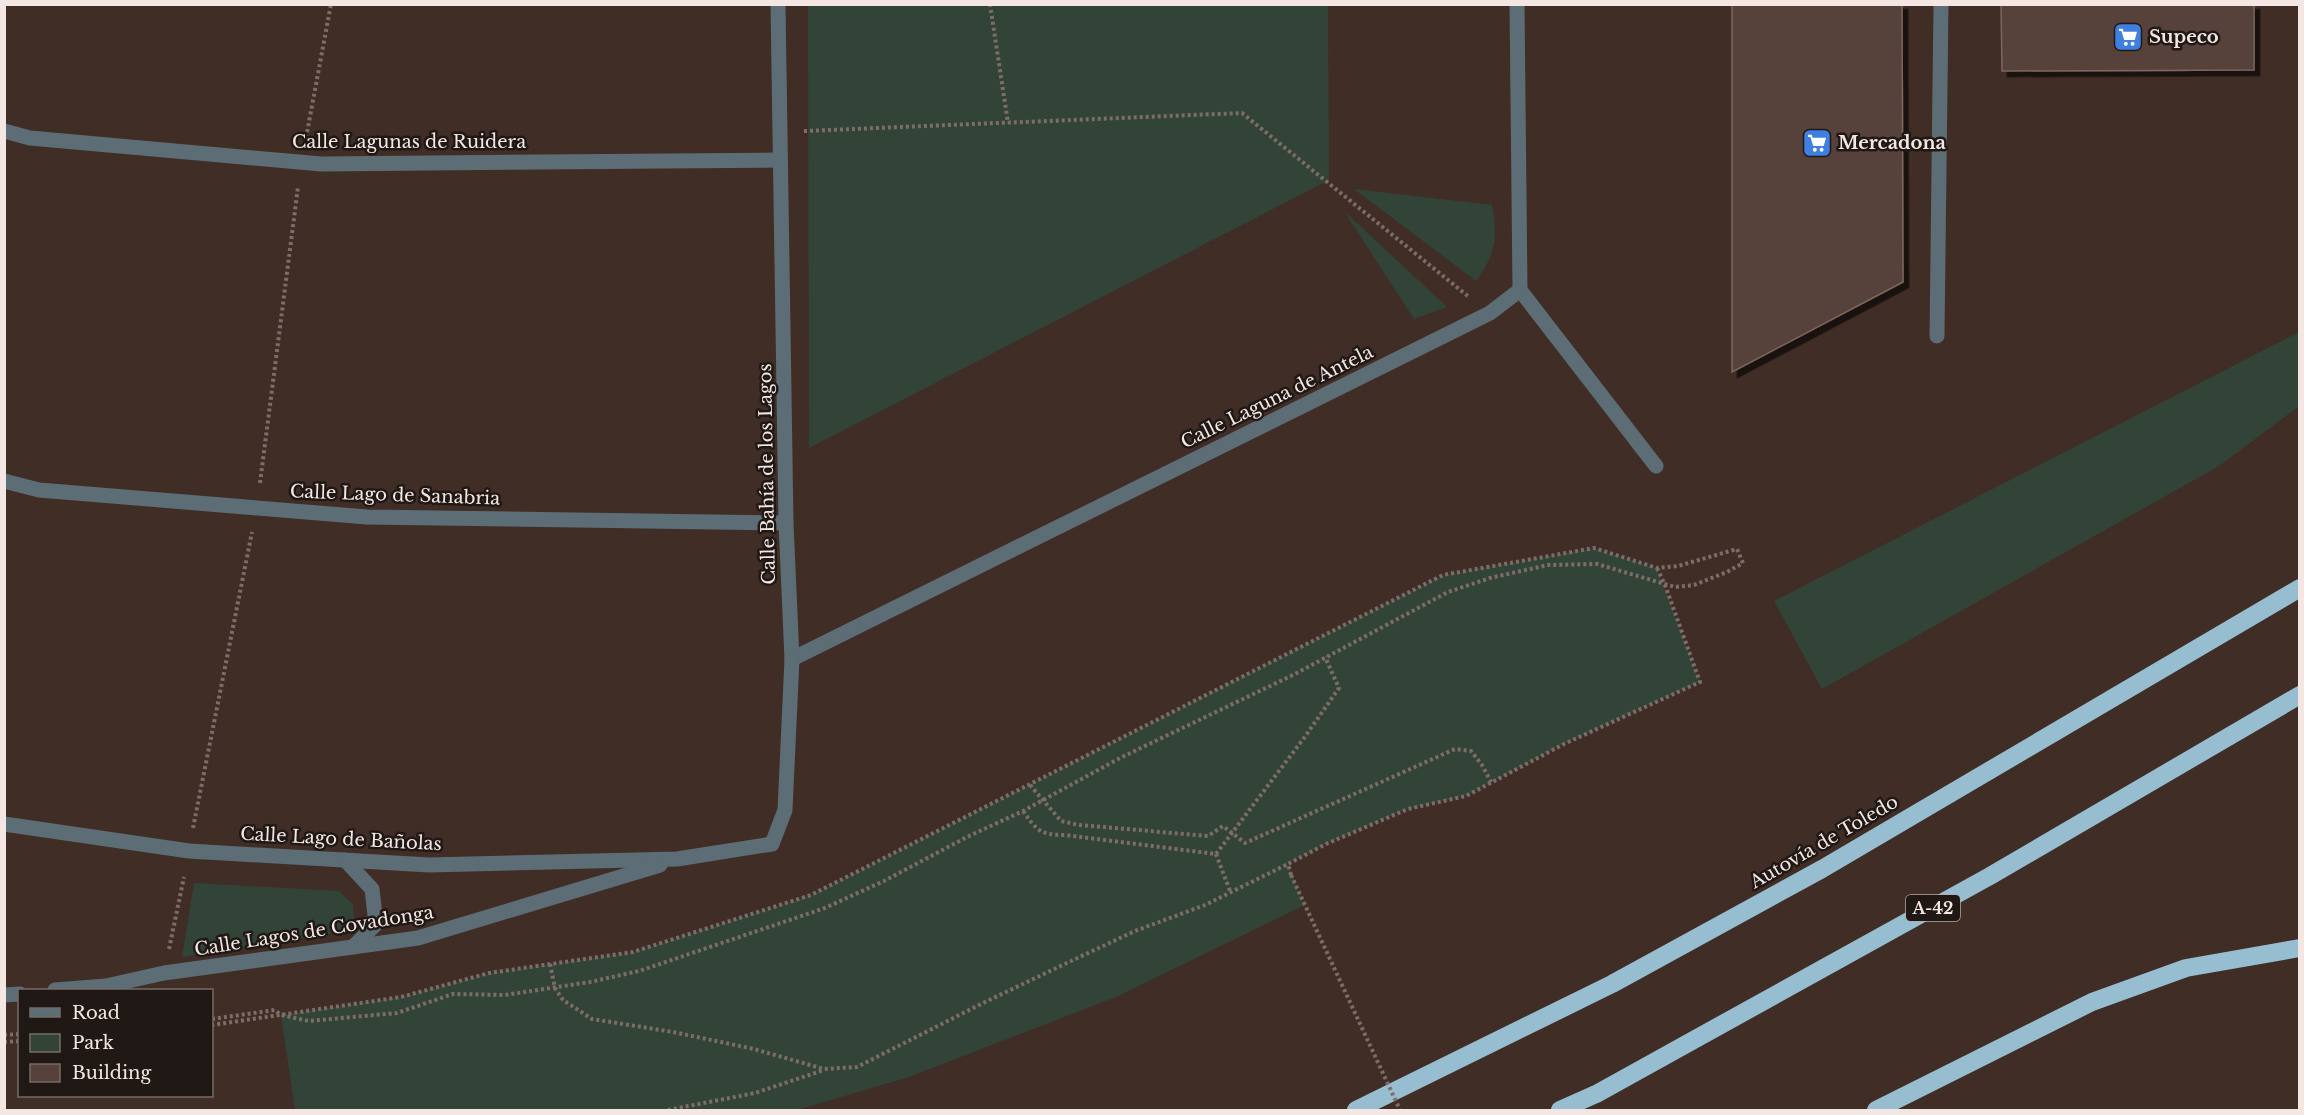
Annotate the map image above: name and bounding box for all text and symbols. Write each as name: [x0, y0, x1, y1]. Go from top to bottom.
supermarket icon: Supeco: [2112, 21, 2144, 53]
place label: Supeco: [2149, 26, 2219, 48]
supermarket icon: Mercadona: [1801, 127, 1833, 159]
street label: Calle Lagunas de Ruidera: [292, 131, 526, 153]
place label: Mercadona: [1838, 132, 1947, 154]
street label: Calle Laguna de Antela: [1177, 341, 1377, 453]
street label: Calle Bahía de los Lagos: [754, 363, 780, 585]
street label: Calle Lago de Sanabria: [290, 480, 501, 510]
street label: Autovía de Toledo: [1745, 791, 1902, 894]
street label: Calle Lago de Bañolas: [240, 823, 442, 855]
road number: A-42: [1906, 895, 1960, 921]
street label: Calle Lagos de Covadonga: [193, 901, 435, 961]
legend: [18, 989, 213, 1097]
text: Road: [72, 1002, 120, 1024]
text: Park: [72, 1032, 114, 1054]
text: Building: [72, 1062, 151, 1084]

